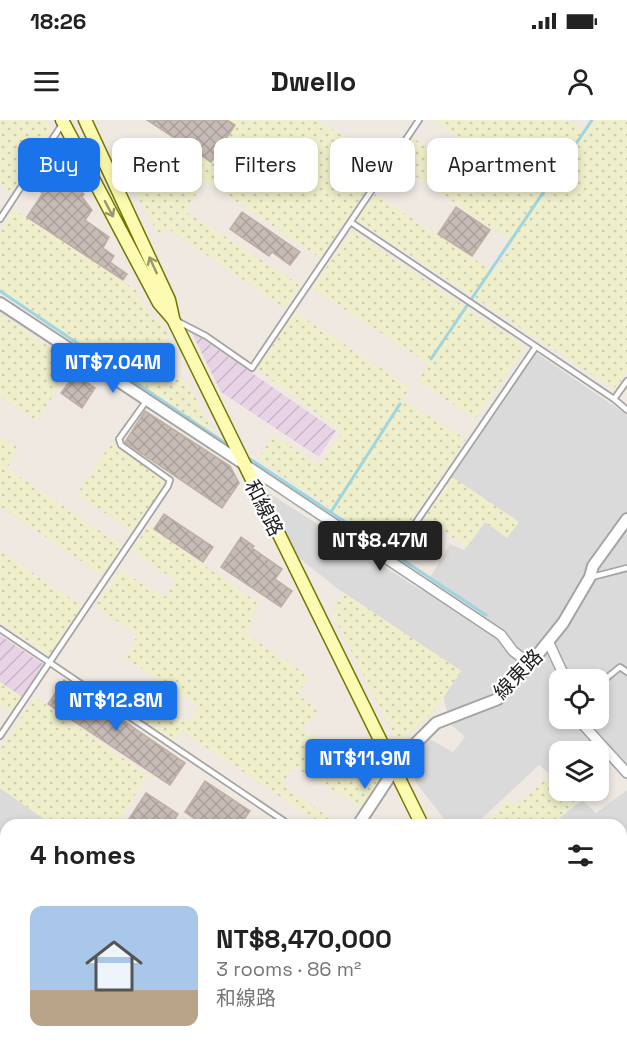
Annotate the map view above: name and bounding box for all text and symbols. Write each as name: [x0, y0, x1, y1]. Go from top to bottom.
text: 18:26: [30, 7, 86, 35]
text: Dwello: [271, 64, 356, 99]
icon: menu: [30, 65, 63, 98]
icon: person: [564, 65, 597, 98]
chip: Buy: [18, 138, 100, 192]
chip: Rent: [112, 138, 202, 192]
chip: Filters: [214, 138, 318, 192]
chip: New: [330, 138, 415, 192]
chip: Apartment: [427, 138, 578, 192]
one-way arrow: [103, 200, 115, 217]
one-way arrow: [147, 256, 159, 274]
pin: NT$7.04M: [51, 343, 175, 394]
text: NT$7.04M: [65, 349, 161, 375]
street label: 和線路: [239, 475, 289, 541]
pin: NT$8.47M: [318, 521, 442, 572]
text: NT$8.47M: [332, 527, 428, 553]
street label: 線東路: [488, 643, 548, 705]
map controls: [549, 669, 609, 801]
button: locate: [549, 669, 609, 729]
pin: NT$12.8M: [54, 681, 178, 732]
text: NT$12.8M: [69, 687, 163, 713]
pin: NT$11.9M: [303, 739, 427, 790]
button: layers: [549, 741, 609, 801]
text: NT$11.9M: [319, 745, 411, 771]
text: 4 homes: [30, 838, 136, 872]
icon: filters: [564, 839, 597, 872]
text: NT$8,470,000: [216, 922, 392, 956]
icon: home: [78, 930, 150, 1002]
text: 3 rooms · 86 m²: [216, 956, 361, 982]
text: 和線路: [216, 985, 276, 1011]

